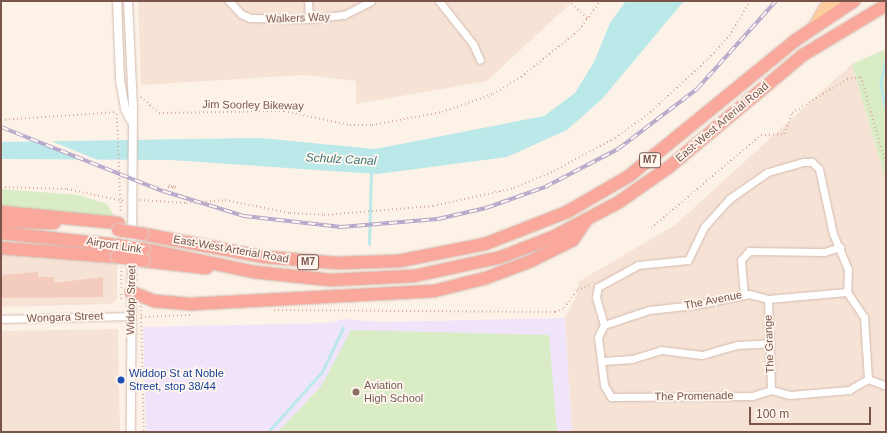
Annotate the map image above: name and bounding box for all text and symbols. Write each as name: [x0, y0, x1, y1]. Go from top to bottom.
street label: Walkers Way: [266, 10, 330, 26]
street label: East-West Arterial Road: [673, 79, 771, 165]
street label: Jim Soorley Bikeway: [202, 98, 304, 112]
water label: Schulz Canal: [305, 151, 377, 169]
road number: M7: [639, 152, 661, 168]
street label: East-West Arterial Road: [172, 232, 290, 266]
street label: Airport Link: [85, 234, 143, 256]
road number: M7: [297, 254, 319, 270]
street label: Widdop Street: [124, 265, 138, 335]
street label: The Avenue: [683, 288, 743, 312]
street label: Wongara Street: [26, 309, 104, 325]
street label: The Grange: [761, 314, 777, 374]
place label: Widdop St at Noble Street, stop 38/44: [129, 367, 224, 393]
marker: Widdop St at Noble Street, stop 38/44: [116, 375, 126, 385]
place label: Aviation High School: [364, 379, 423, 405]
marker: Aviation High School: [351, 387, 361, 397]
street label: The Promenade: [654, 389, 734, 403]
scale bar: [751, 399, 873, 425]
text: 100 m: [756, 407, 789, 421]

